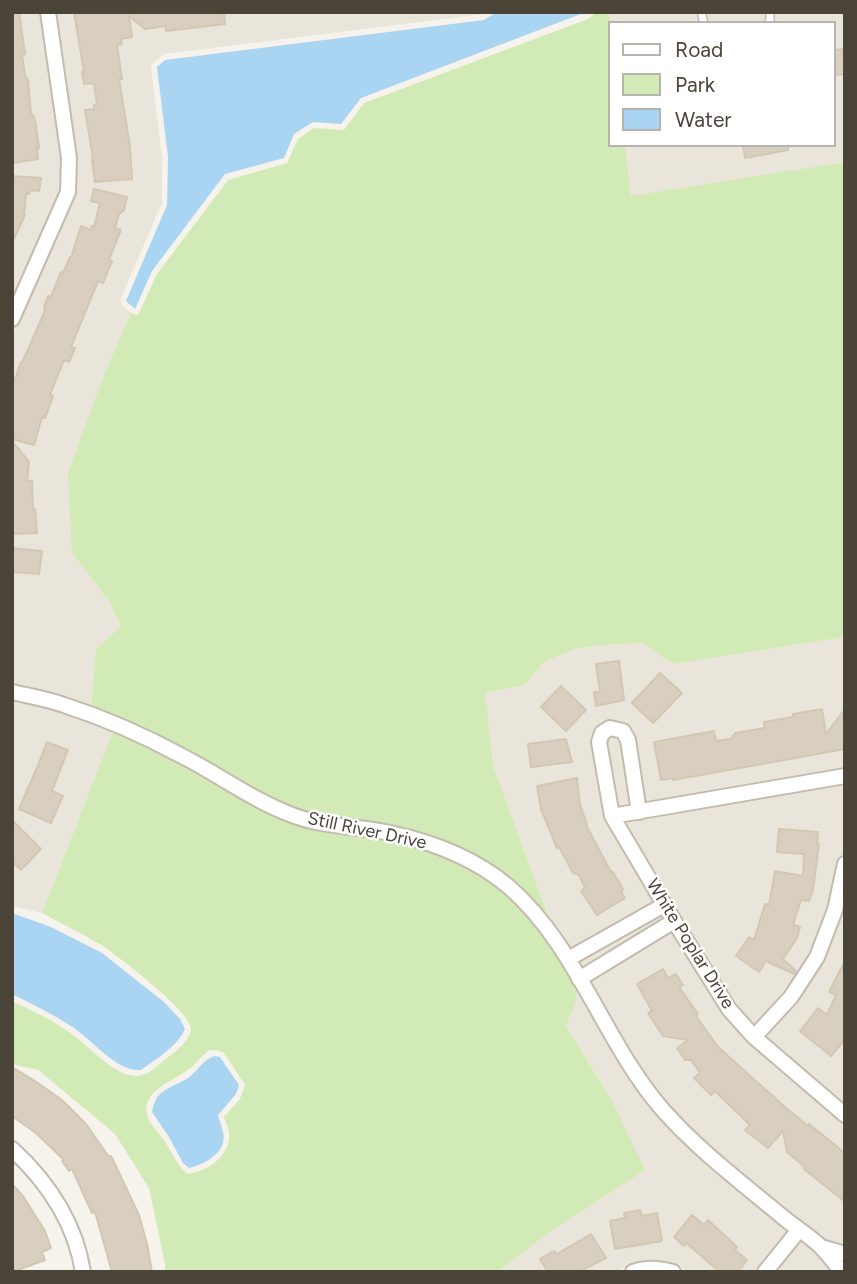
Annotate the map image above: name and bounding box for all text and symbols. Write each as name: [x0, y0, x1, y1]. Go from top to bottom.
legend: [608, 21, 836, 147]
text: Road: [675, 37, 723, 62]
text: Park: [675, 72, 715, 97]
text: Water: [675, 107, 731, 132]
street label: Still River Drive: [306, 808, 428, 854]
street label: White Poplar Drive: [641, 875, 739, 1013]

